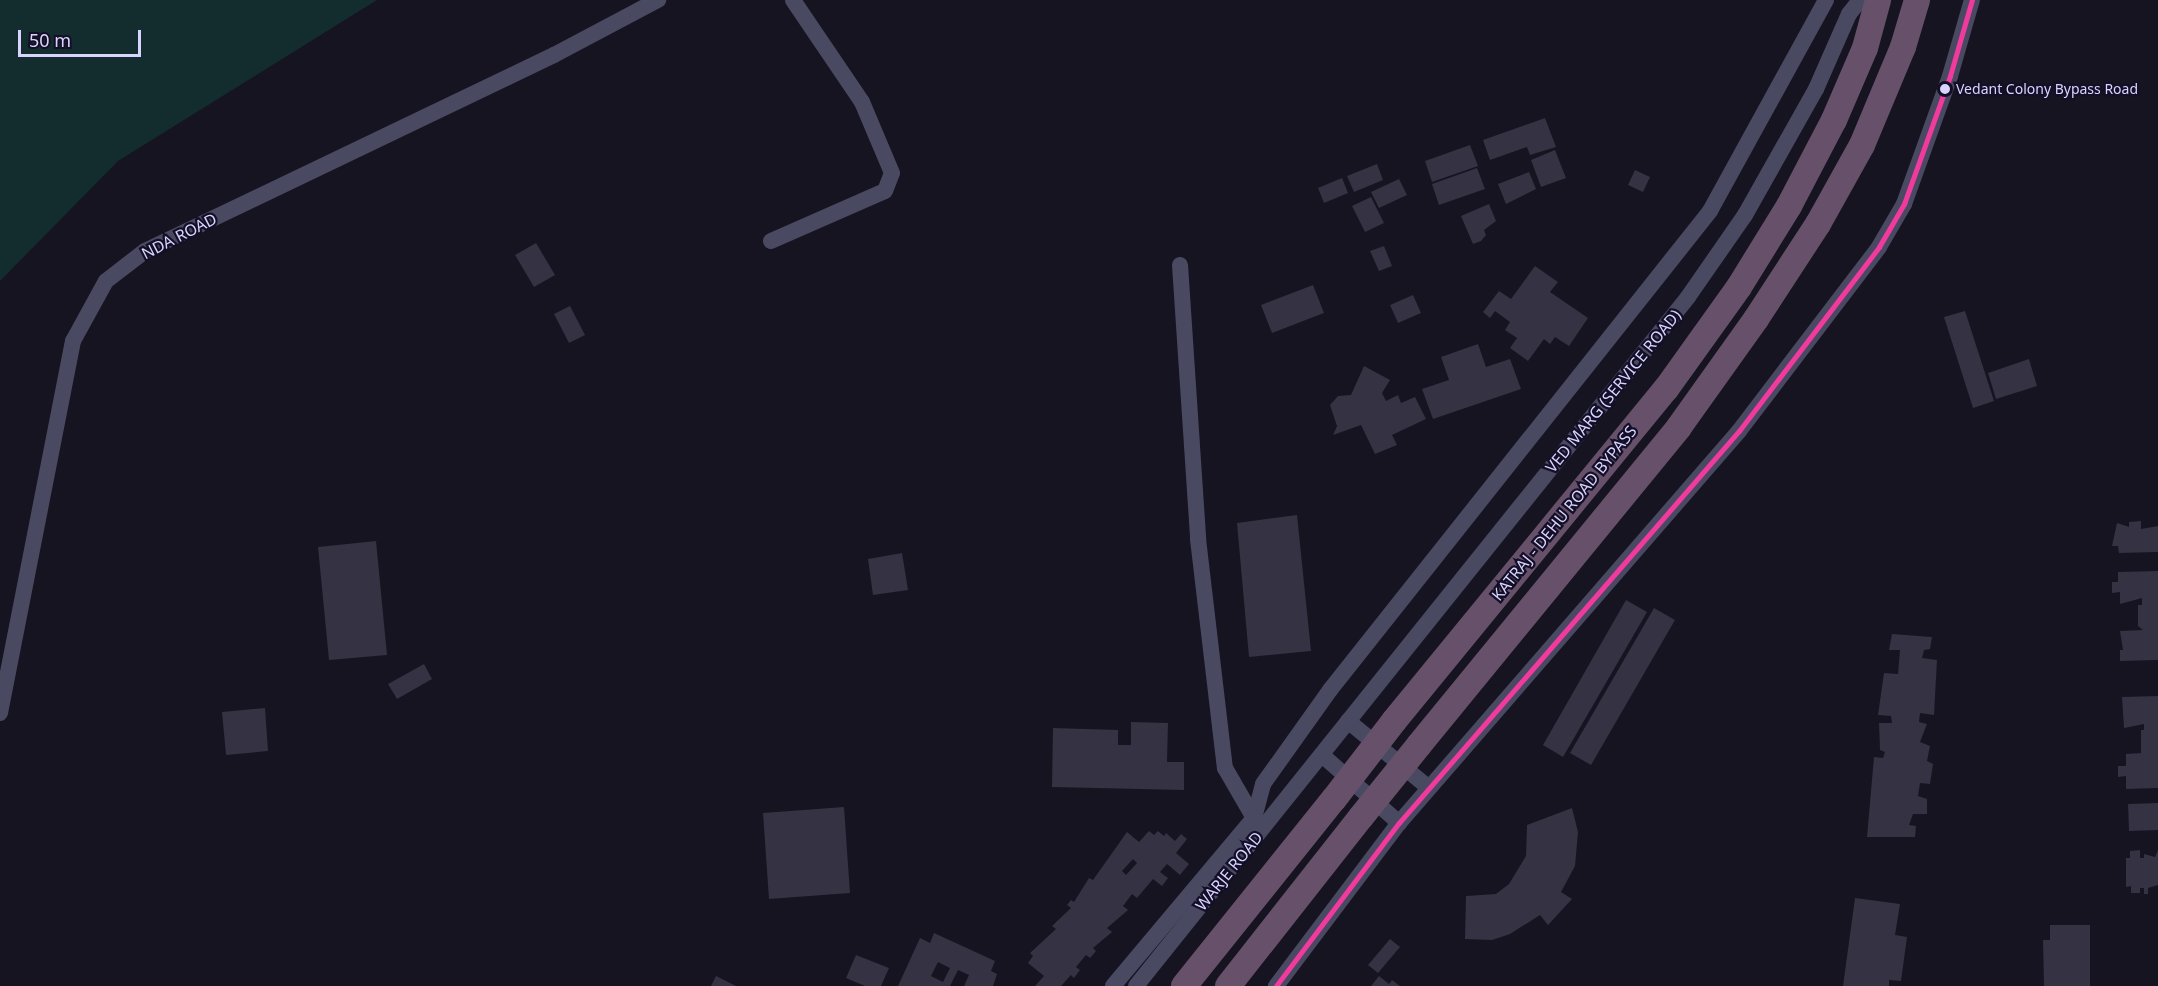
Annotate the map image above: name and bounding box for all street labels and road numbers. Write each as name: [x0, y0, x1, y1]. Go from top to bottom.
street label: NDA ROAD: [138, 209, 220, 263]
street label: VED MARG (SERVICE ROAD): [1541, 306, 1685, 476]
street label: KATRAJ - DEHU ROAD BYPASS: [1488, 422, 1640, 604]
street label: WARJE ROAD: [1191, 828, 1267, 914]

